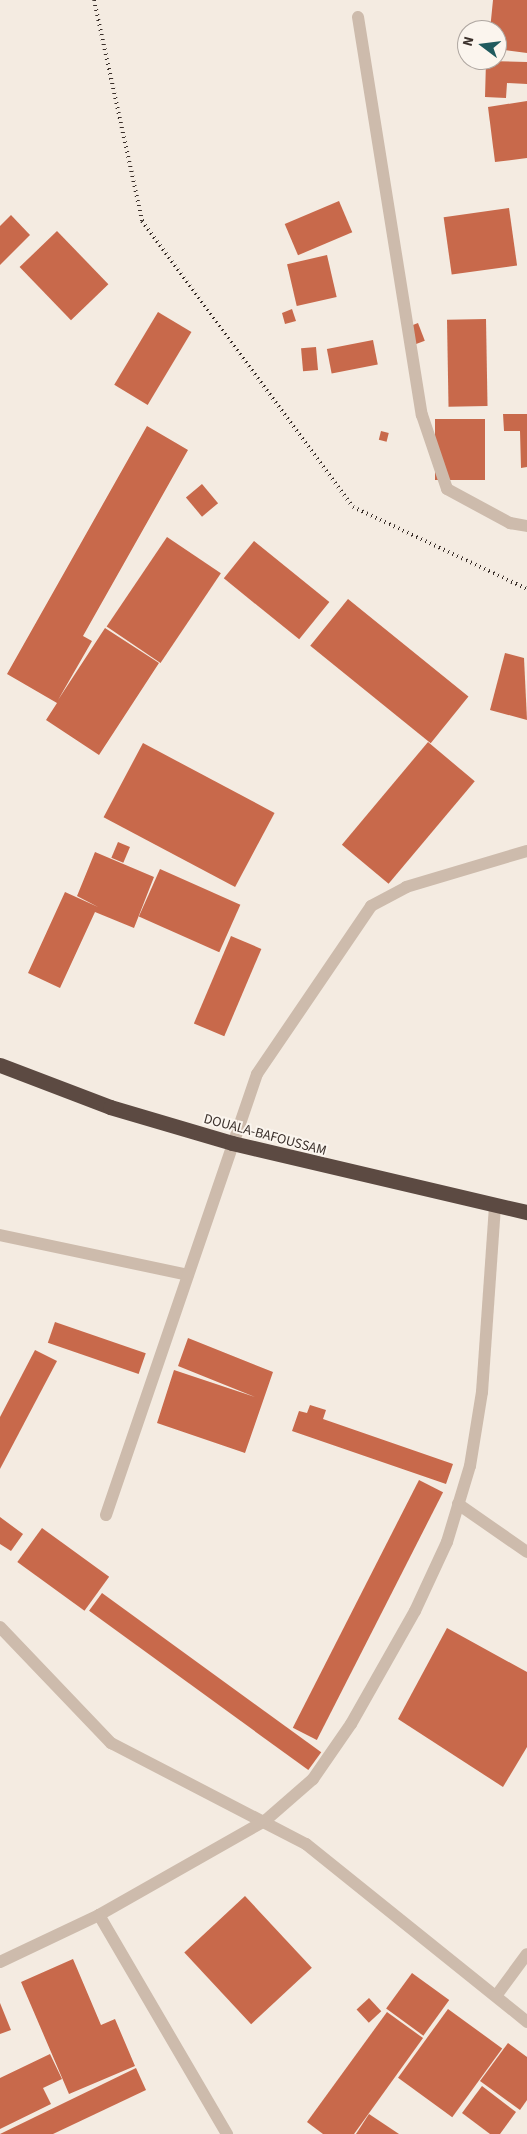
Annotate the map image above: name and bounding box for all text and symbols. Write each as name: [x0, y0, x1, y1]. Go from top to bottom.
north arrow: [457, 20, 507, 70]
text: N: [458, 34, 479, 48]
street label: DOUALA-BAFOUSSAM: [202, 1111, 328, 1159]

